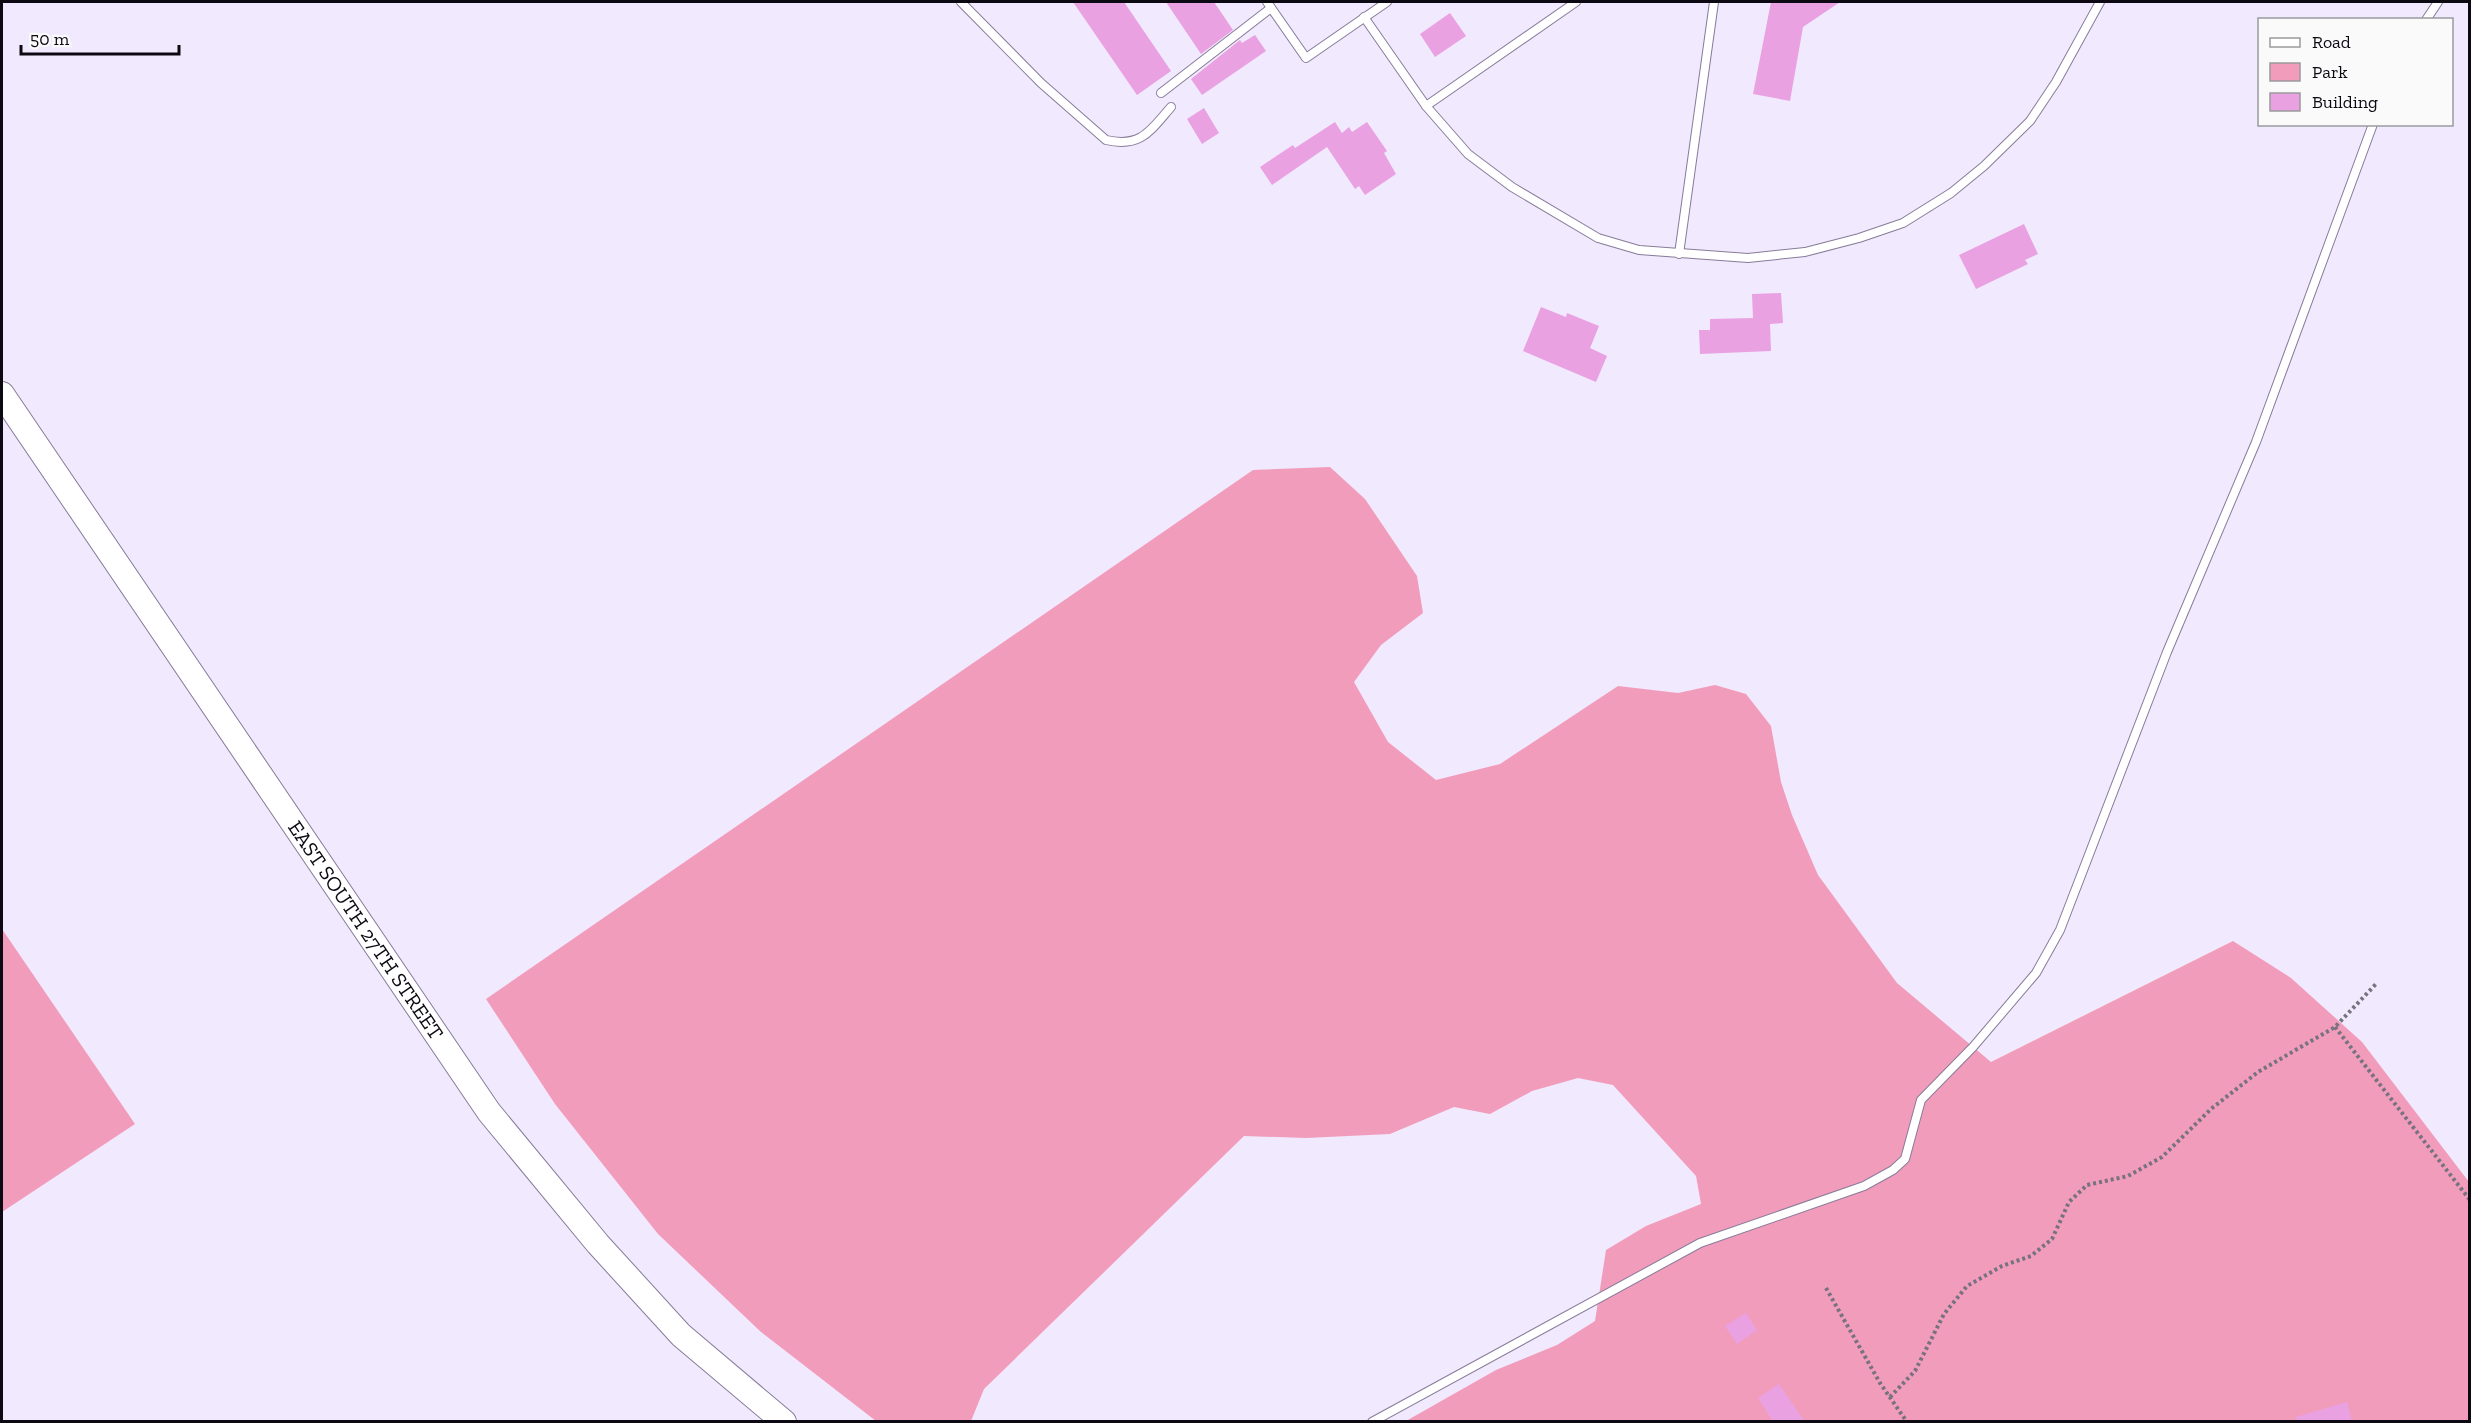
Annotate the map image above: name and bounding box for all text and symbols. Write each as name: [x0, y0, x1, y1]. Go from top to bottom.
scale bar: [21, 18, 178, 56]
legend: [2258, 18, 2453, 126]
text: 50 m: [30, 28, 70, 50]
text: Road: [2312, 31, 2351, 53]
text: Park: [2312, 61, 2348, 83]
text: Building: [2312, 91, 2378, 113]
street label: EAST SOUTH 27TH STREET: [283, 816, 449, 1044]

